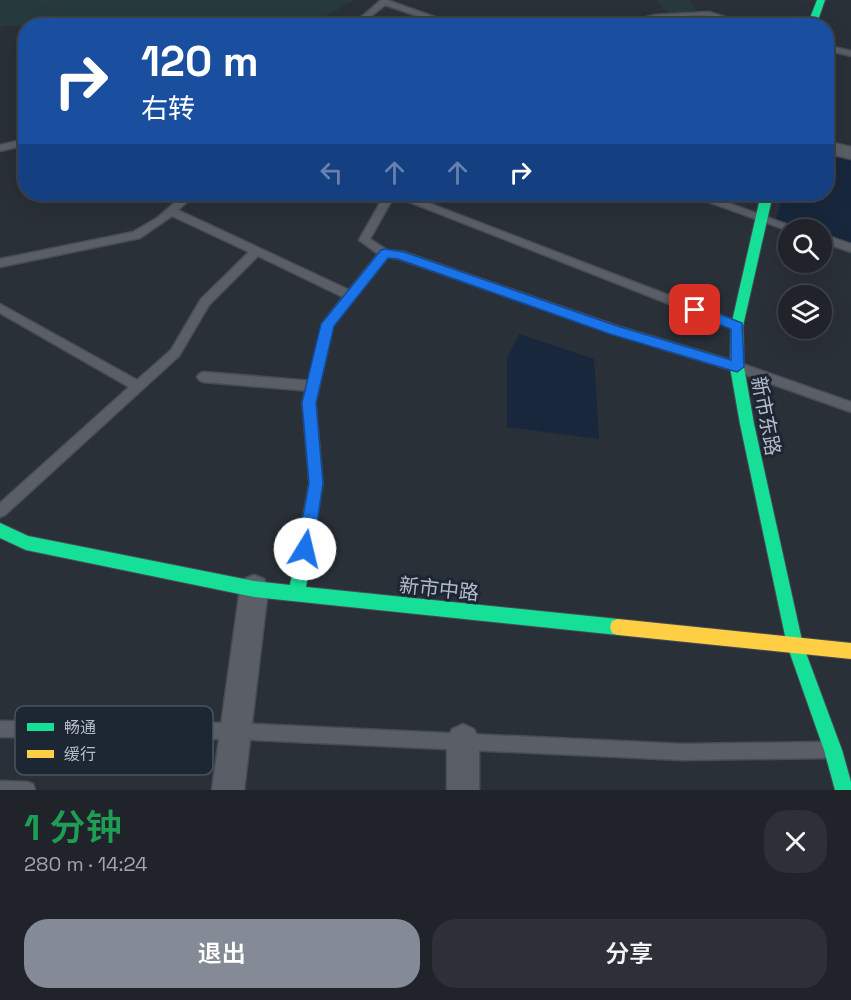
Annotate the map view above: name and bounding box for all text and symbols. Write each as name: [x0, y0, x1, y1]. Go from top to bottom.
text: 120 m: [141, 35, 259, 88]
icon: right: [42, 42, 120, 120]
text: 右转: [141, 91, 195, 126]
icon: left: [315, 156, 348, 189]
icon: ahead: [378, 156, 411, 189]
icon: ahead: [441, 156, 474, 189]
icon: right: [504, 156, 537, 189]
map controls: [778, 219, 832, 339]
button: search: [778, 219, 832, 273]
pin: [669, 284, 720, 335]
button: layers: [778, 285, 832, 339]
icon: arrive: [678, 293, 711, 326]
street label: 新市东路: [746, 374, 786, 458]
position arrow: [273, 517, 337, 581]
street label: 新市中路: [398, 572, 480, 606]
legend: [15, 706, 213, 775]
text: 畅通: [64, 717, 96, 738]
text: 缓行: [64, 744, 96, 765]
text: 1 分钟: [24, 805, 121, 851]
button: close: [764, 810, 827, 873]
text: 280 m · 14:24: [24, 851, 148, 877]
button: 退出: [24, 919, 420, 988]
button: 分享: [432, 919, 827, 988]

